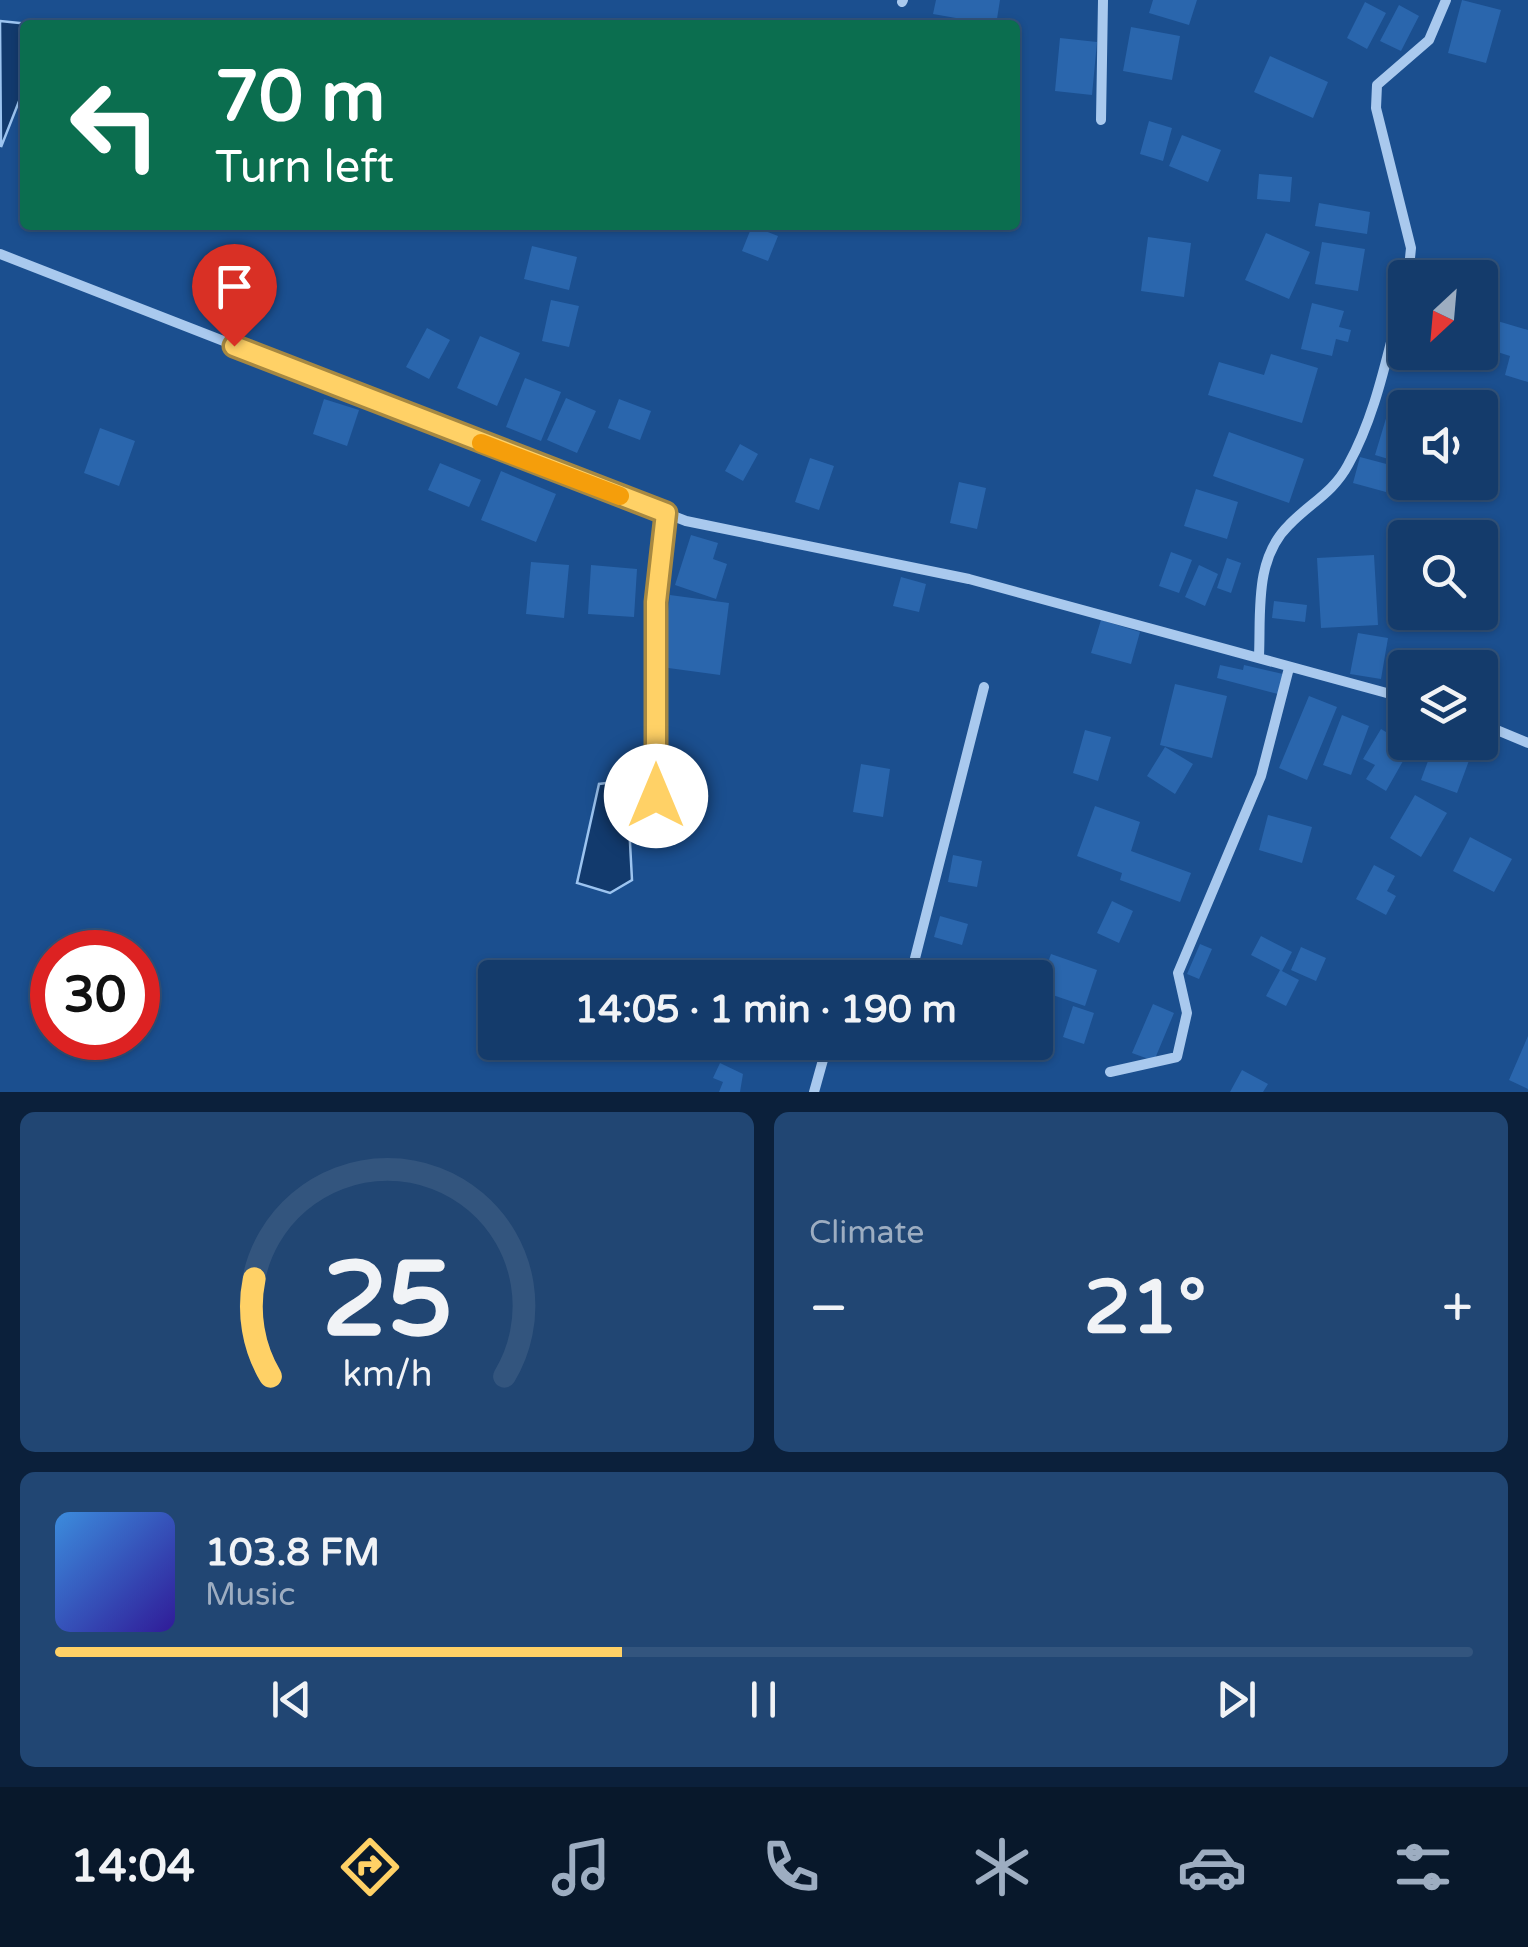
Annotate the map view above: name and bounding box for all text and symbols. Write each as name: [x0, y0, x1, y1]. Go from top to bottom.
text: 70 m: [215, 56, 385, 140]
icon: left: [50, 60, 180, 190]
text: Turn left: [215, 141, 394, 195]
pin: [192, 244, 277, 347]
icon: arrive: [207, 259, 262, 314]
north arrow: [1388, 260, 1498, 370]
map controls: [1388, 260, 1498, 760]
button: sound: [1388, 390, 1498, 500]
button: search: [1388, 520, 1498, 630]
button: layers: [1388, 650, 1498, 760]
position arrow: [604, 744, 708, 848]
speed limit sign: 30: [30, 930, 160, 1060]
text: 14:05 · 1 min · 190 m: [574, 987, 957, 1033]
text: Climate: [809, 1214, 924, 1252]
text: 25: [322, 1239, 452, 1364]
text: 21°: [1084, 1263, 1206, 1353]
text: −: [809, 1276, 848, 1342]
text: +: [1442, 1276, 1473, 1342]
text: km/h: [342, 1353, 432, 1396]
text: 103.8 FM: [205, 1530, 380, 1576]
text: Music: [205, 1576, 295, 1614]
icon: previous: [264, 1672, 319, 1727]
icon: pause: [736, 1672, 791, 1727]
icon: next: [1209, 1672, 1264, 1727]
icon: directions: [335, 1832, 405, 1902]
icon: music: [546, 1832, 616, 1902]
icon: phone: [756, 1832, 826, 1902]
icon: climate: [967, 1832, 1037, 1902]
icon: car: [1177, 1832, 1247, 1902]
icon: filters: [1388, 1832, 1458, 1902]
text: 14:04: [70, 1840, 195, 1894]

